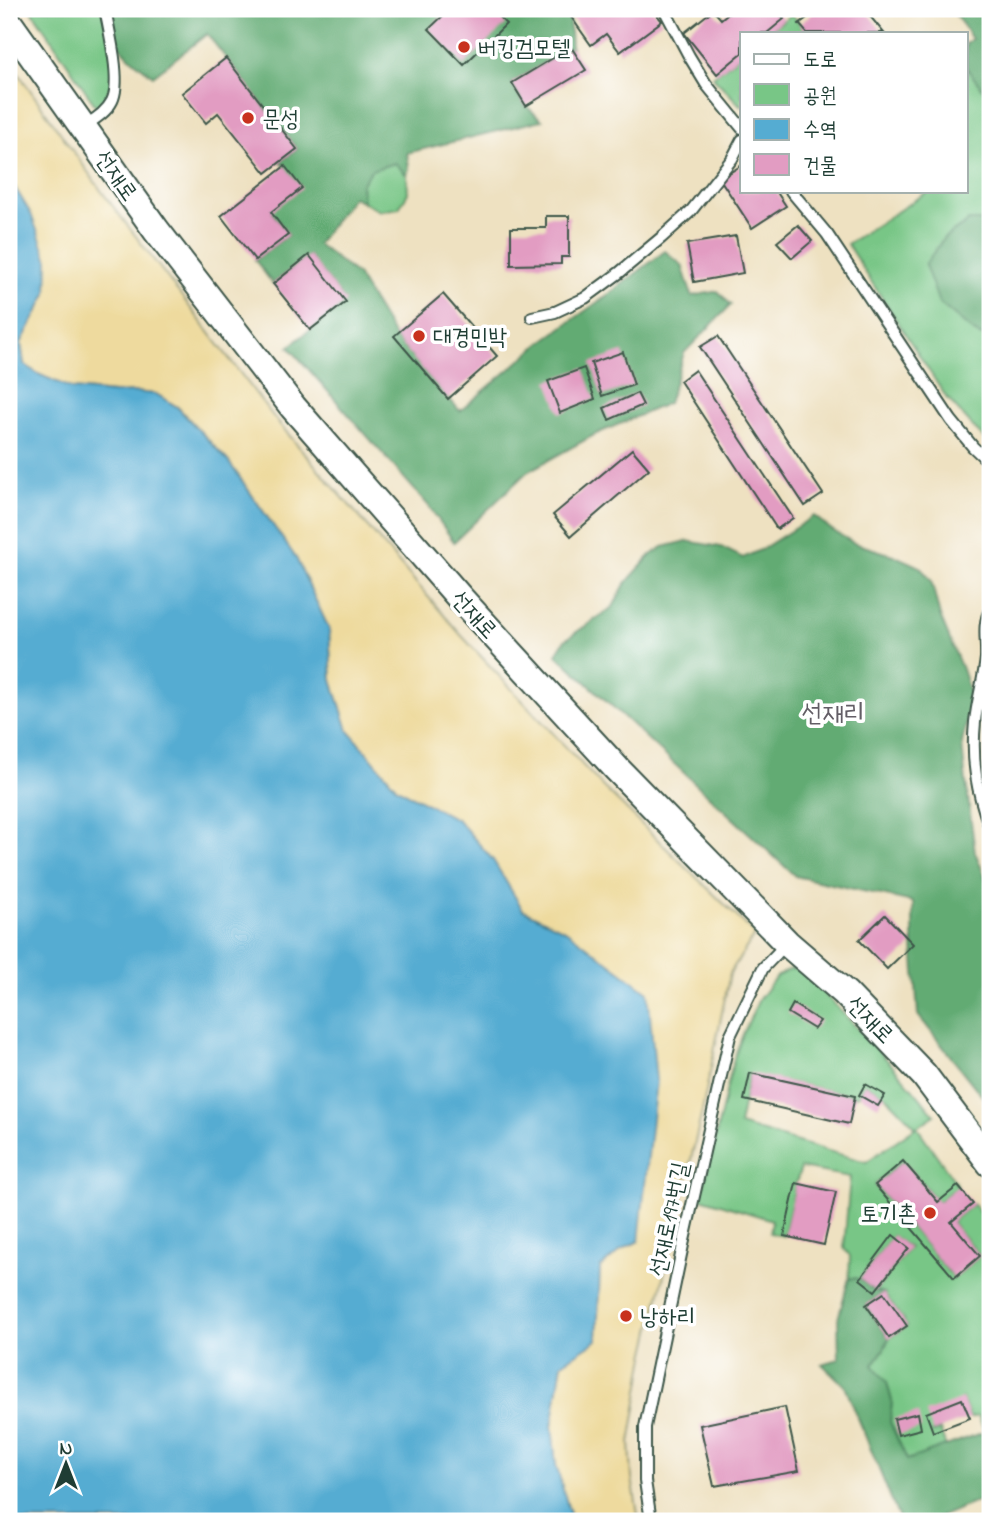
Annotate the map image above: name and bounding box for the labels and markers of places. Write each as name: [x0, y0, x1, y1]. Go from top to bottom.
place label: 버킹검모텔: [478, 33, 571, 66]
marker: 버킹검모텔: [456, 39, 472, 55]
place label: 문성: [262, 104, 299, 137]
marker: 문성: [240, 110, 256, 126]
place label: 대경민박: [433, 322, 508, 355]
marker: 대경민박: [411, 328, 427, 344]
place label: 토기촌: [860, 1199, 916, 1232]
marker: 토기촌: [922, 1205, 938, 1221]
place label: 낭하리: [640, 1302, 696, 1335]
marker: 낭하리: [618, 1308, 634, 1324]

